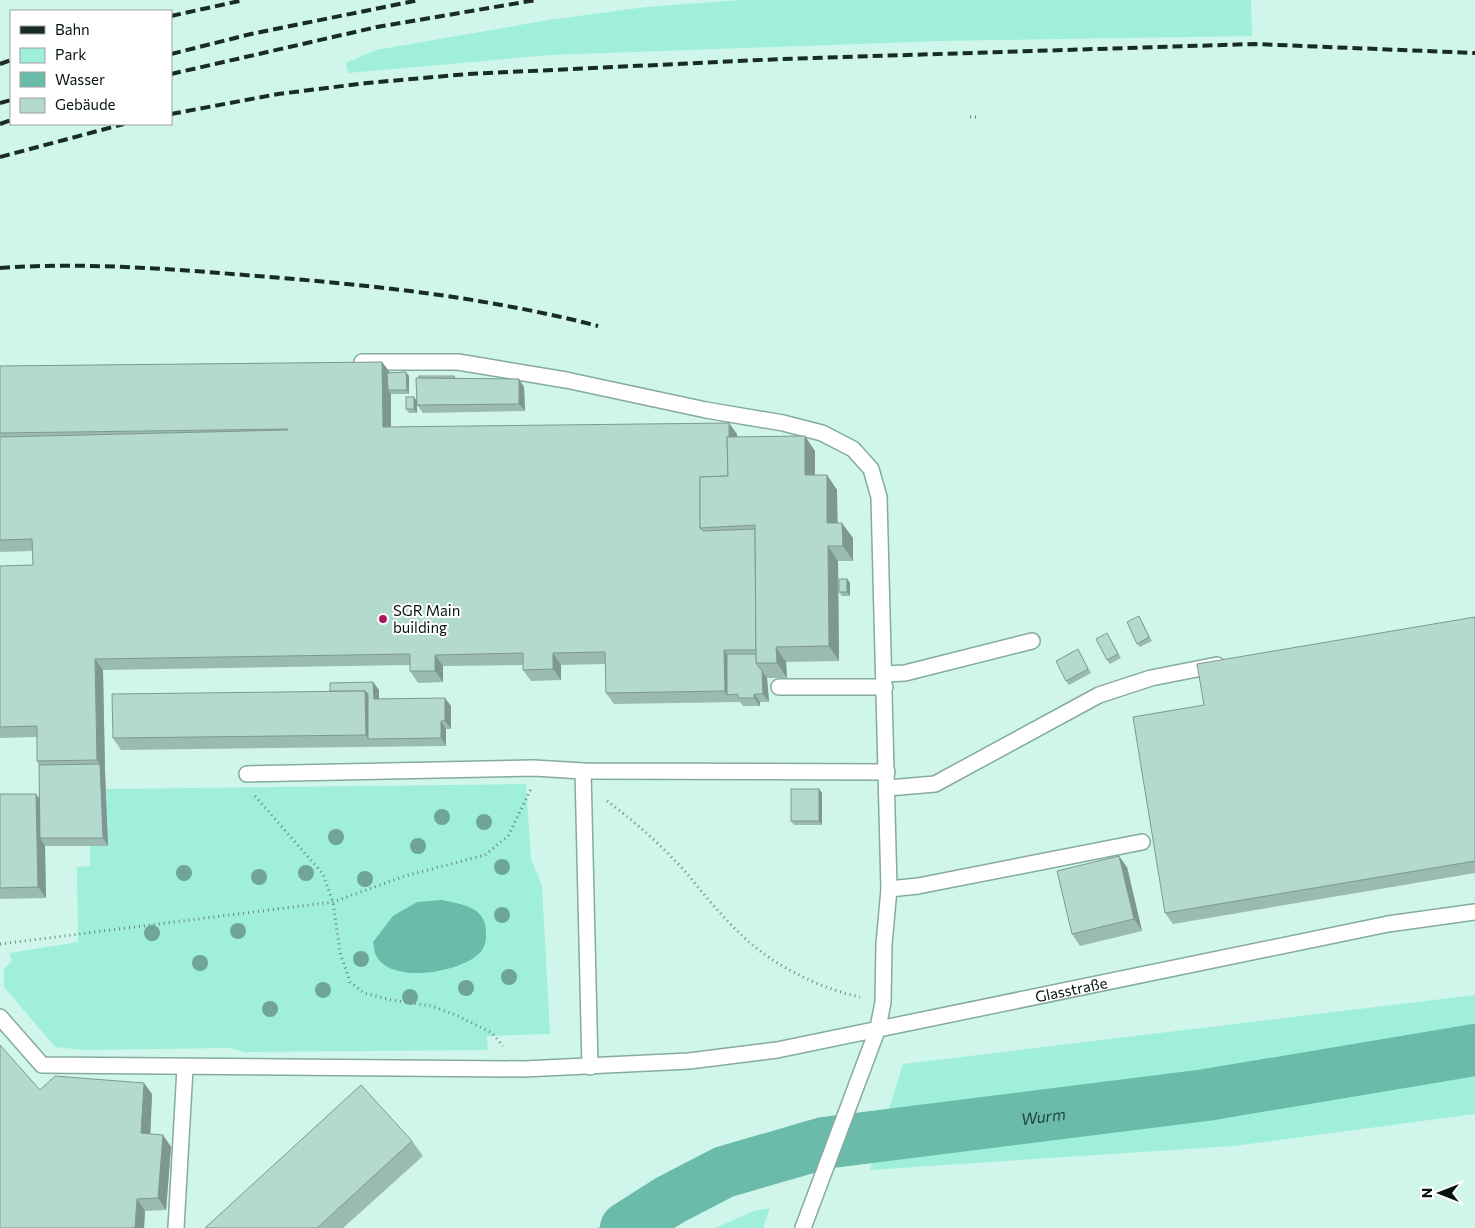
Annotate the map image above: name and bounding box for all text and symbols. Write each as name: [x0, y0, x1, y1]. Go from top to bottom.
legend: [10, 10, 172, 125]
text: Bahn: [55, 20, 90, 38]
text: Park: [55, 45, 86, 63]
text: Wasser: [55, 70, 105, 88]
text: Gebäude: [55, 95, 116, 113]
place label: SGR Main building: [393, 601, 460, 636]
marker: SGR Main building: [377, 613, 389, 625]
street label: Glasstraße: [1033, 973, 1109, 1006]
water label: Wurm: [1020, 1103, 1067, 1128]
north arrow: [1415, 1168, 1465, 1218]
text: N: [1418, 1188, 1435, 1198]

